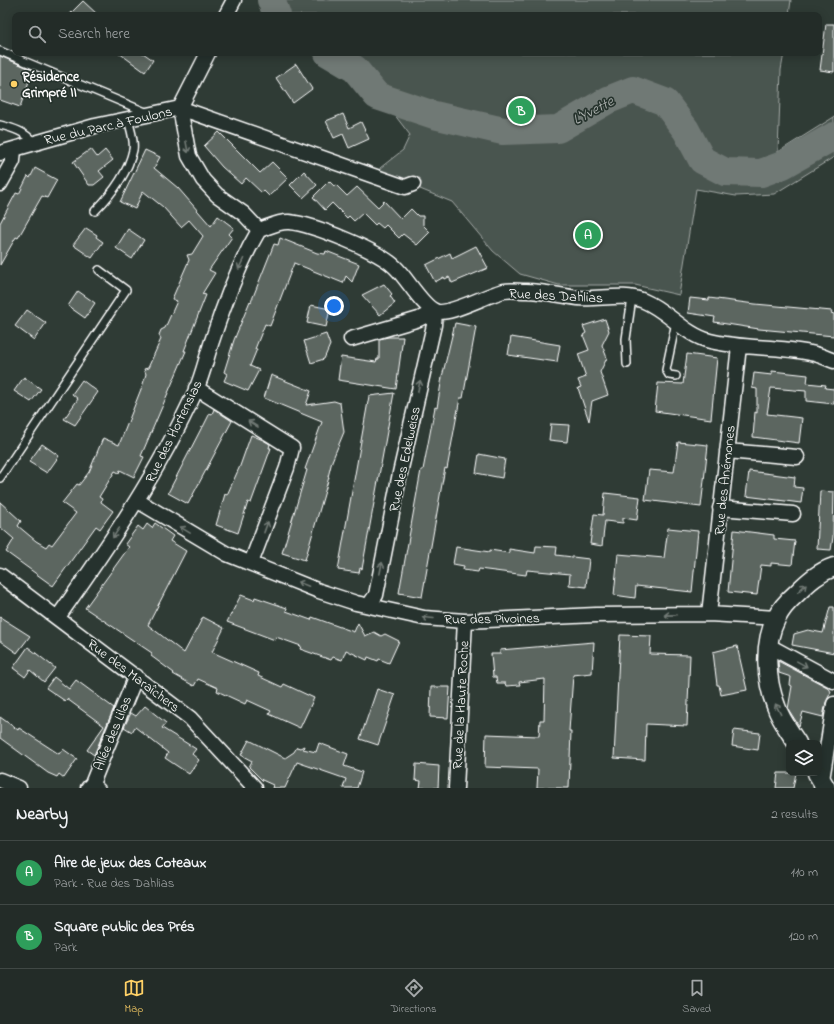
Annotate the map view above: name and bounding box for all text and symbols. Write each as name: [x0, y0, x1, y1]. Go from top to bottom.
search box: [12, 12, 822, 56]
icon: search: [26, 23, 48, 45]
text: Search here: [58, 23, 130, 45]
place label: Résidence Grimpré II: [21, 67, 80, 104]
marker: Résidence Grimpré II: [9, 79, 19, 89]
water label: L'Yvette: [569, 90, 619, 131]
pin: B: [508, 96, 534, 126]
street label: Rue du Parc à Foulons: [42, 101, 175, 151]
one-way arrow: [183, 140, 191, 153]
pin: A: [575, 220, 601, 250]
one-way arrow: [237, 258, 244, 270]
street label: Rue des Dahlias: [508, 284, 604, 309]
your location: [324, 296, 344, 316]
street label: Rue des Hortensias: [140, 377, 208, 487]
one-way arrow: [416, 380, 424, 393]
street label: Rue des Edelweiss: [384, 405, 427, 514]
one-way arrow: [247, 420, 258, 428]
street label: Rue des Anémones: [709, 424, 742, 536]
one-way arrow: [262, 522, 270, 534]
one-way arrow: [180, 526, 191, 534]
one-way arrow: [112, 527, 120, 538]
one-way arrow: [377, 562, 385, 575]
one-way arrow: [297, 580, 309, 588]
one-way arrow: [797, 584, 807, 593]
street label: Rue des Pivoines: [444, 608, 540, 631]
one-way arrow: [664, 611, 677, 619]
one-way arrow: [422, 615, 435, 622]
street label: Rue des Maraîchers: [82, 634, 184, 718]
street label: Rue de la Haute Roche: [448, 639, 475, 770]
one-way arrow: [795, 660, 807, 668]
street label: Allée des Lilas: [89, 693, 138, 774]
one-way arrow: [774, 704, 781, 716]
map controls: [786, 740, 822, 776]
button: layers: [786, 740, 822, 776]
text: Nearby: [16, 802, 68, 827]
text: 2 results: [771, 805, 818, 824]
text: Aire de jeux des Coteaux: [54, 852, 206, 874]
text: A: [25, 863, 33, 882]
text: 110 m: [791, 863, 818, 882]
text: Park · Rue des Dahlias: [54, 874, 174, 893]
text: Square public des Prés: [54, 916, 195, 938]
text: B: [25, 927, 33, 946]
text: 120 m: [788, 927, 818, 946]
text: Park: [54, 938, 78, 957]
tab: Map: [123, 977, 145, 1017]
tab: Directions: [391, 977, 436, 1017]
tab: Saved: [682, 977, 711, 1017]

